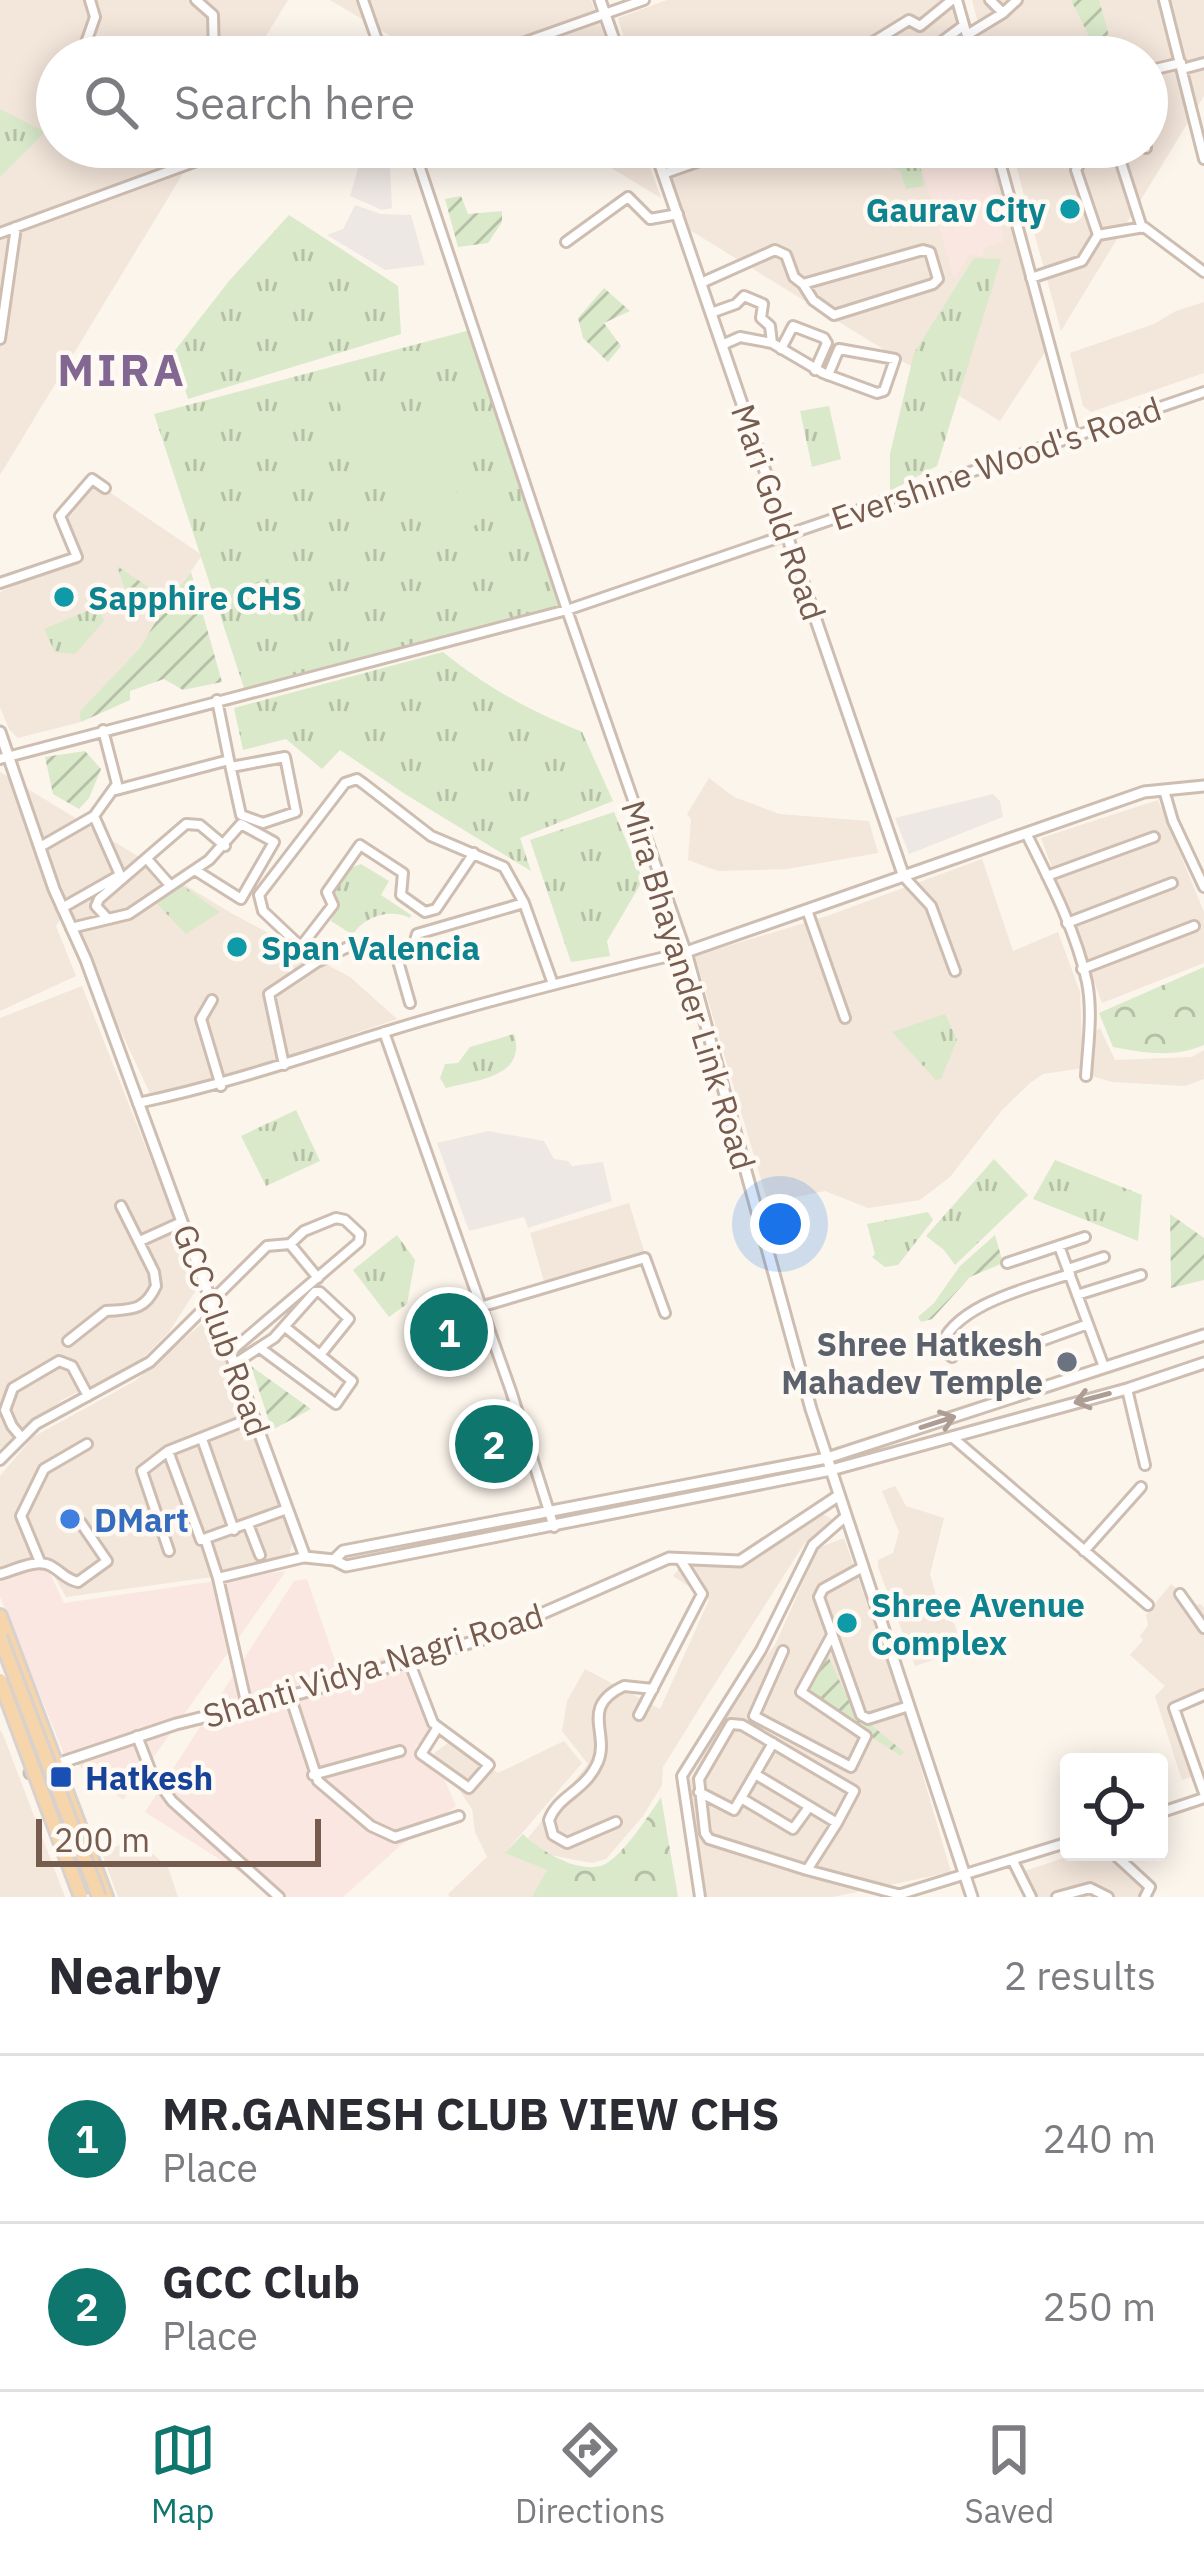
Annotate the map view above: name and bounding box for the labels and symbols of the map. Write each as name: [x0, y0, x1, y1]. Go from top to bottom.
place label: Gaurav City: [866, 188, 1046, 231]
marker: Gaurav City: [1057, 196, 1083, 222]
district label: MIRA: [57, 340, 187, 398]
street label: Evershine Wood's Road: [825, 386, 1167, 540]
street label: Mari Gold Road: [722, 398, 836, 626]
place label: Sapphire CHS: [88, 576, 302, 619]
marker: Sapphire CHS: [51, 584, 77, 610]
street label: Mira Bhayander Link Road: [612, 795, 766, 1175]
place label: Span Valencia: [261, 926, 480, 969]
marker: Span Valencia: [224, 934, 250, 960]
your location: [750, 1194, 810, 1254]
street label: GCC Club Road: [164, 1218, 280, 1442]
pin: 1: [410, 1287, 488, 1377]
place label: Shree Hatkesh Mahadev Temple: [781, 1322, 1043, 1403]
marker: Shree Hatkesh Mahadev Temple: [1054, 1349, 1080, 1375]
one-way arrow: [1074, 1389, 1112, 1411]
pin: 2: [455, 1399, 533, 1489]
one-way arrow: [918, 1409, 956, 1431]
place label: DMart: [94, 1498, 189, 1541]
marker: DMart: [57, 1506, 83, 1532]
place label: Shree Avenue Complex: [871, 1583, 1085, 1664]
street label: Shanti Vidya Nagri Road: [198, 1593, 548, 1737]
marker: Shree Avenue Complex: [834, 1610, 860, 1636]
place label: Hatkesh: [85, 1756, 213, 1799]
marker: Hatkesh: [48, 1764, 74, 1790]
scale bar: [36, 1813, 321, 1866]

